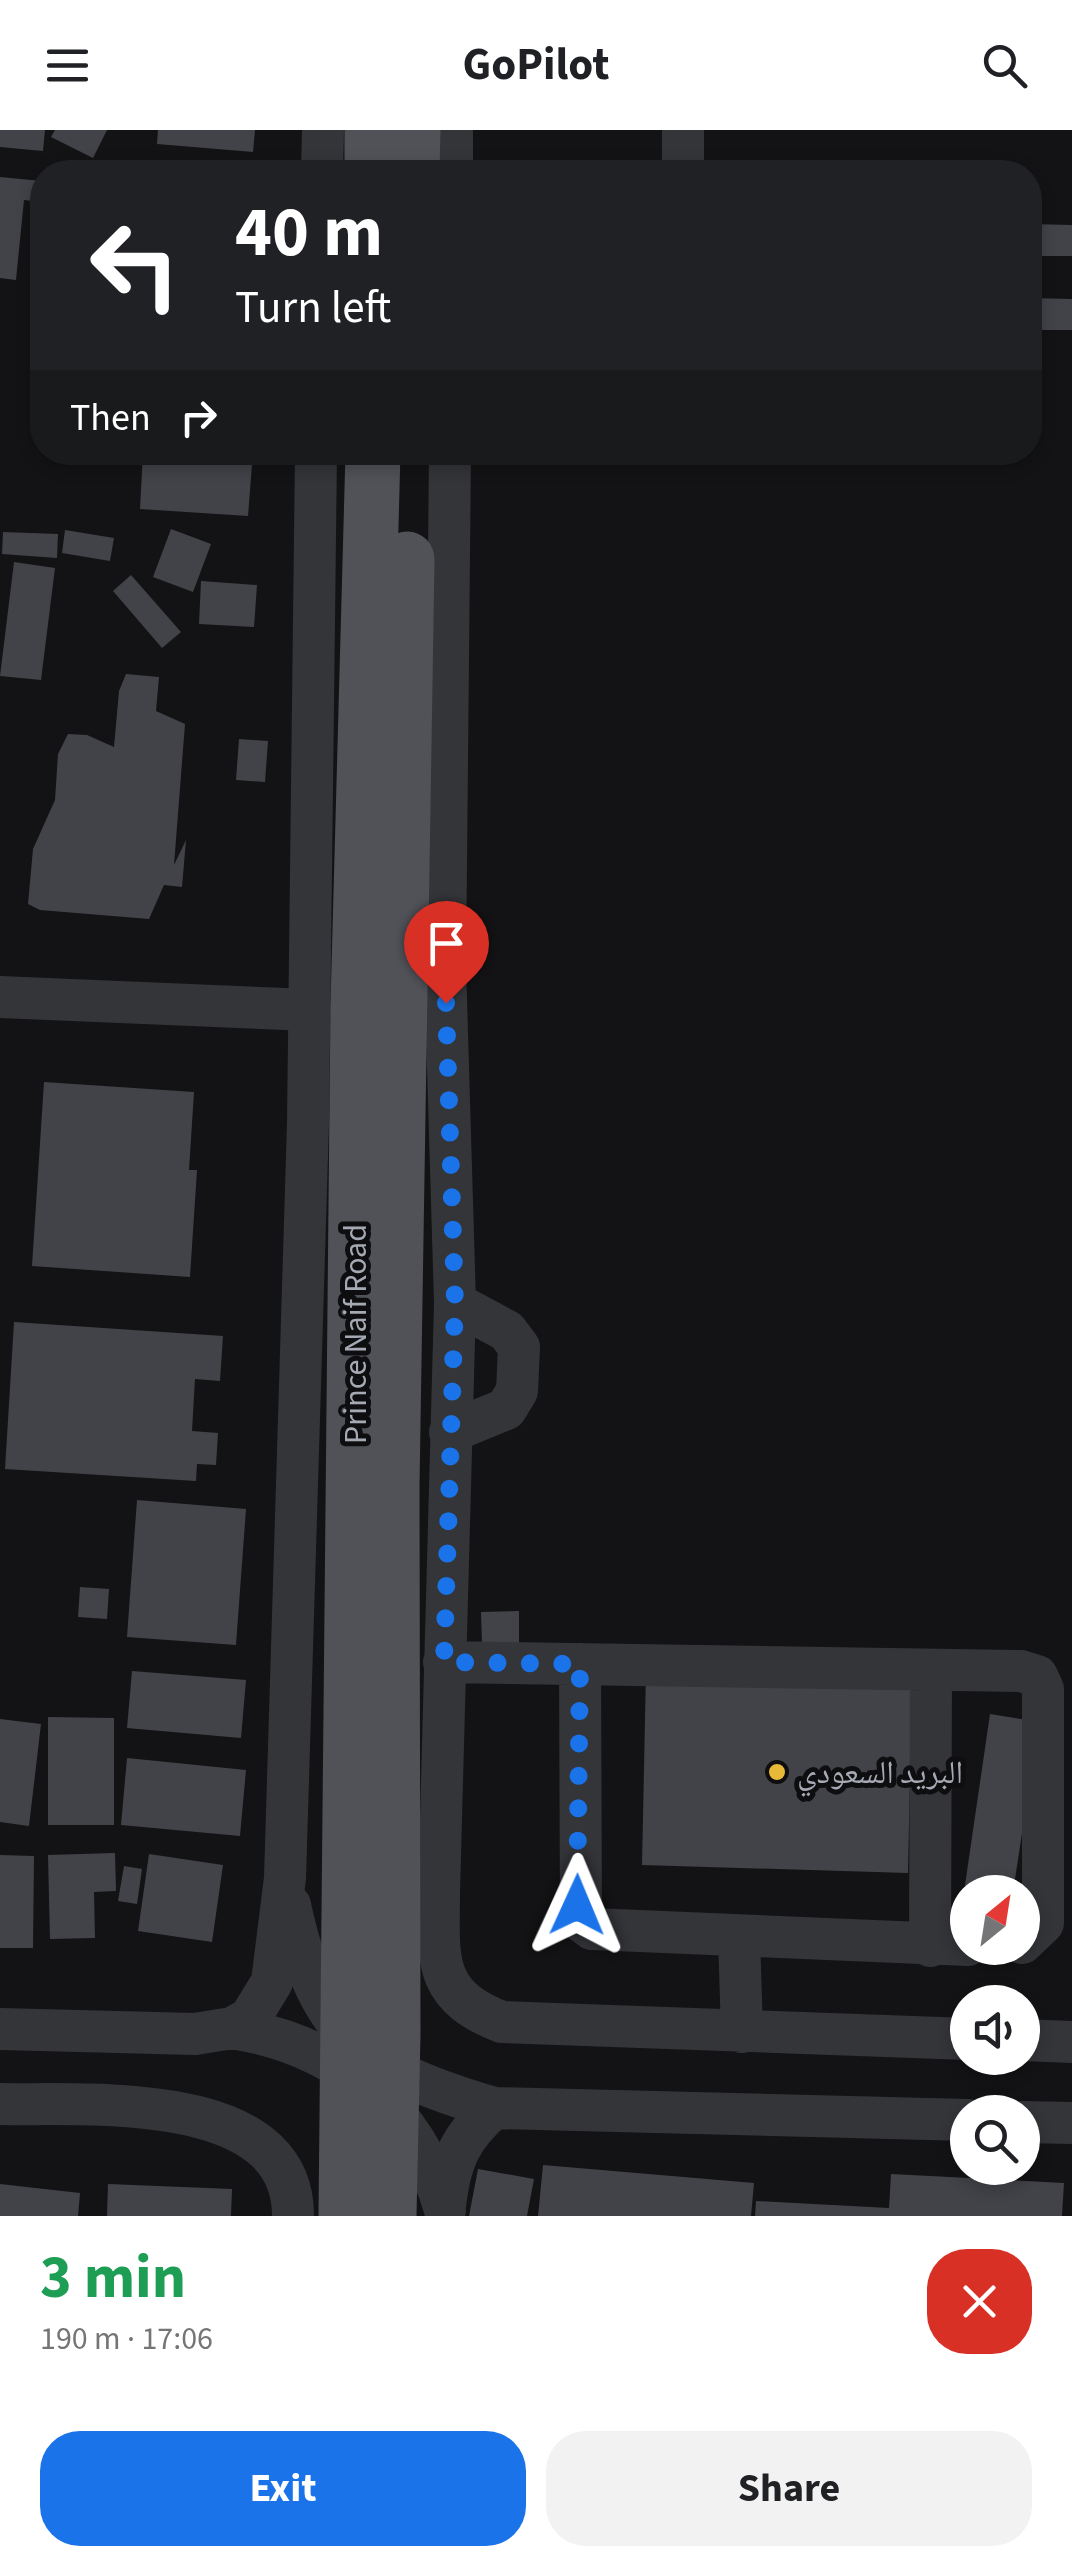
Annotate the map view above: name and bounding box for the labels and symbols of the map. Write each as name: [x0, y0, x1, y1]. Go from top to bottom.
pin: [404, 901, 489, 1004]
street label: Prince Naif Road: [333, 1224, 379, 1444]
place label: البريد السعودي: [797, 1750, 963, 1797]
marker: البريد السعودي: [766, 1761, 788, 1783]
position arrow: [525, 1853, 629, 1957]
north arrow: [950, 1875, 1040, 1965]

